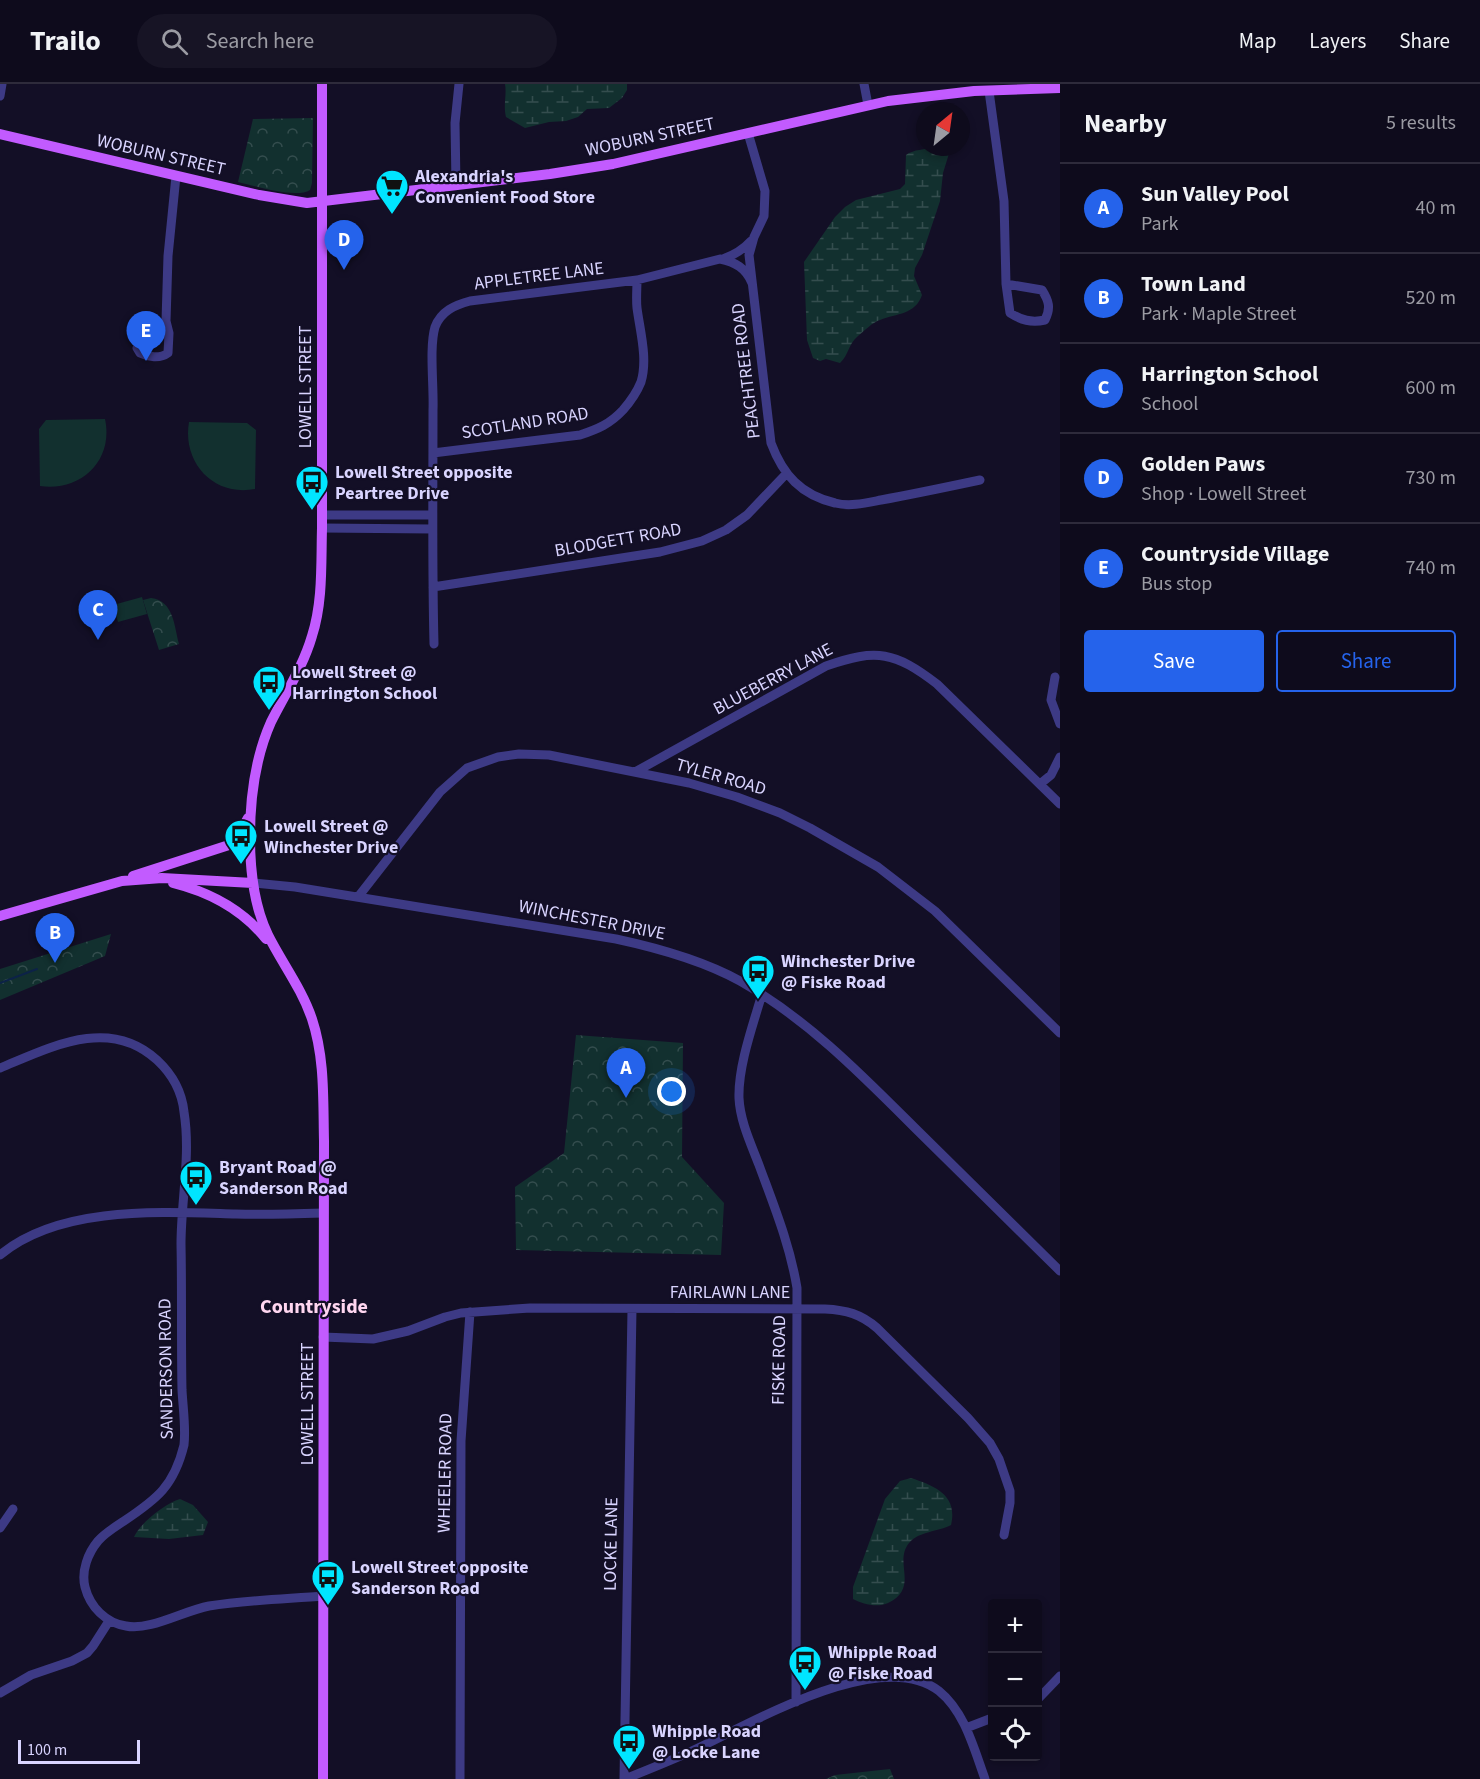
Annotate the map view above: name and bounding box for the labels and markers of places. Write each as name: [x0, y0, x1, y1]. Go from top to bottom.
place label: Alexandria's Convenient Food Store: [414, 164, 595, 210]
supermarket icon: Alexandria's Convenient Food Store: [374, 168, 410, 215]
pin: D: [324, 220, 364, 270]
pin: E: [126, 312, 166, 361]
place label: Lowell Street opposite Peartree Drive: [335, 460, 513, 506]
bus stop icon: Lowell Street opposite Peartree Drive: [294, 464, 330, 511]
pin: C: [78, 590, 118, 640]
place label: Lowell Street @ Harrington School: [292, 660, 437, 706]
bus stop icon: Lowell Street @ Harrington School: [251, 664, 287, 711]
place label: Lowell Street @ Winchester Drive: [264, 814, 398, 860]
bus stop icon: Lowell Street @ Winchester Drive: [223, 818, 259, 865]
pin: B: [36, 914, 74, 963]
place label: Winchester Drive @ Fiske Road: [781, 949, 915, 995]
bus stop icon: Winchester Drive @ Fiske Road: [740, 953, 776, 1000]
pin: A: [606, 1048, 646, 1098]
place label: Bryant Road @ Sanderson Road: [219, 1155, 348, 1201]
bus stop icon: Bryant Road @ Sanderson Road: [178, 1159, 214, 1206]
place label: Lowell Street opposite Sanderson Road: [351, 1555, 529, 1601]
bus stop icon: Lowell Street opposite Sanderson Road: [310, 1559, 346, 1606]
place label: Whipple Road @ Fiske Road: [828, 1640, 937, 1686]
bus stop icon: Whipple Road @ Fiske Road: [787, 1644, 823, 1691]
place label: Whipple Road @ Locke Lane: [652, 1719, 761, 1765]
bus stop icon: Whipple Road @ Locke Lane: [611, 1723, 647, 1770]

